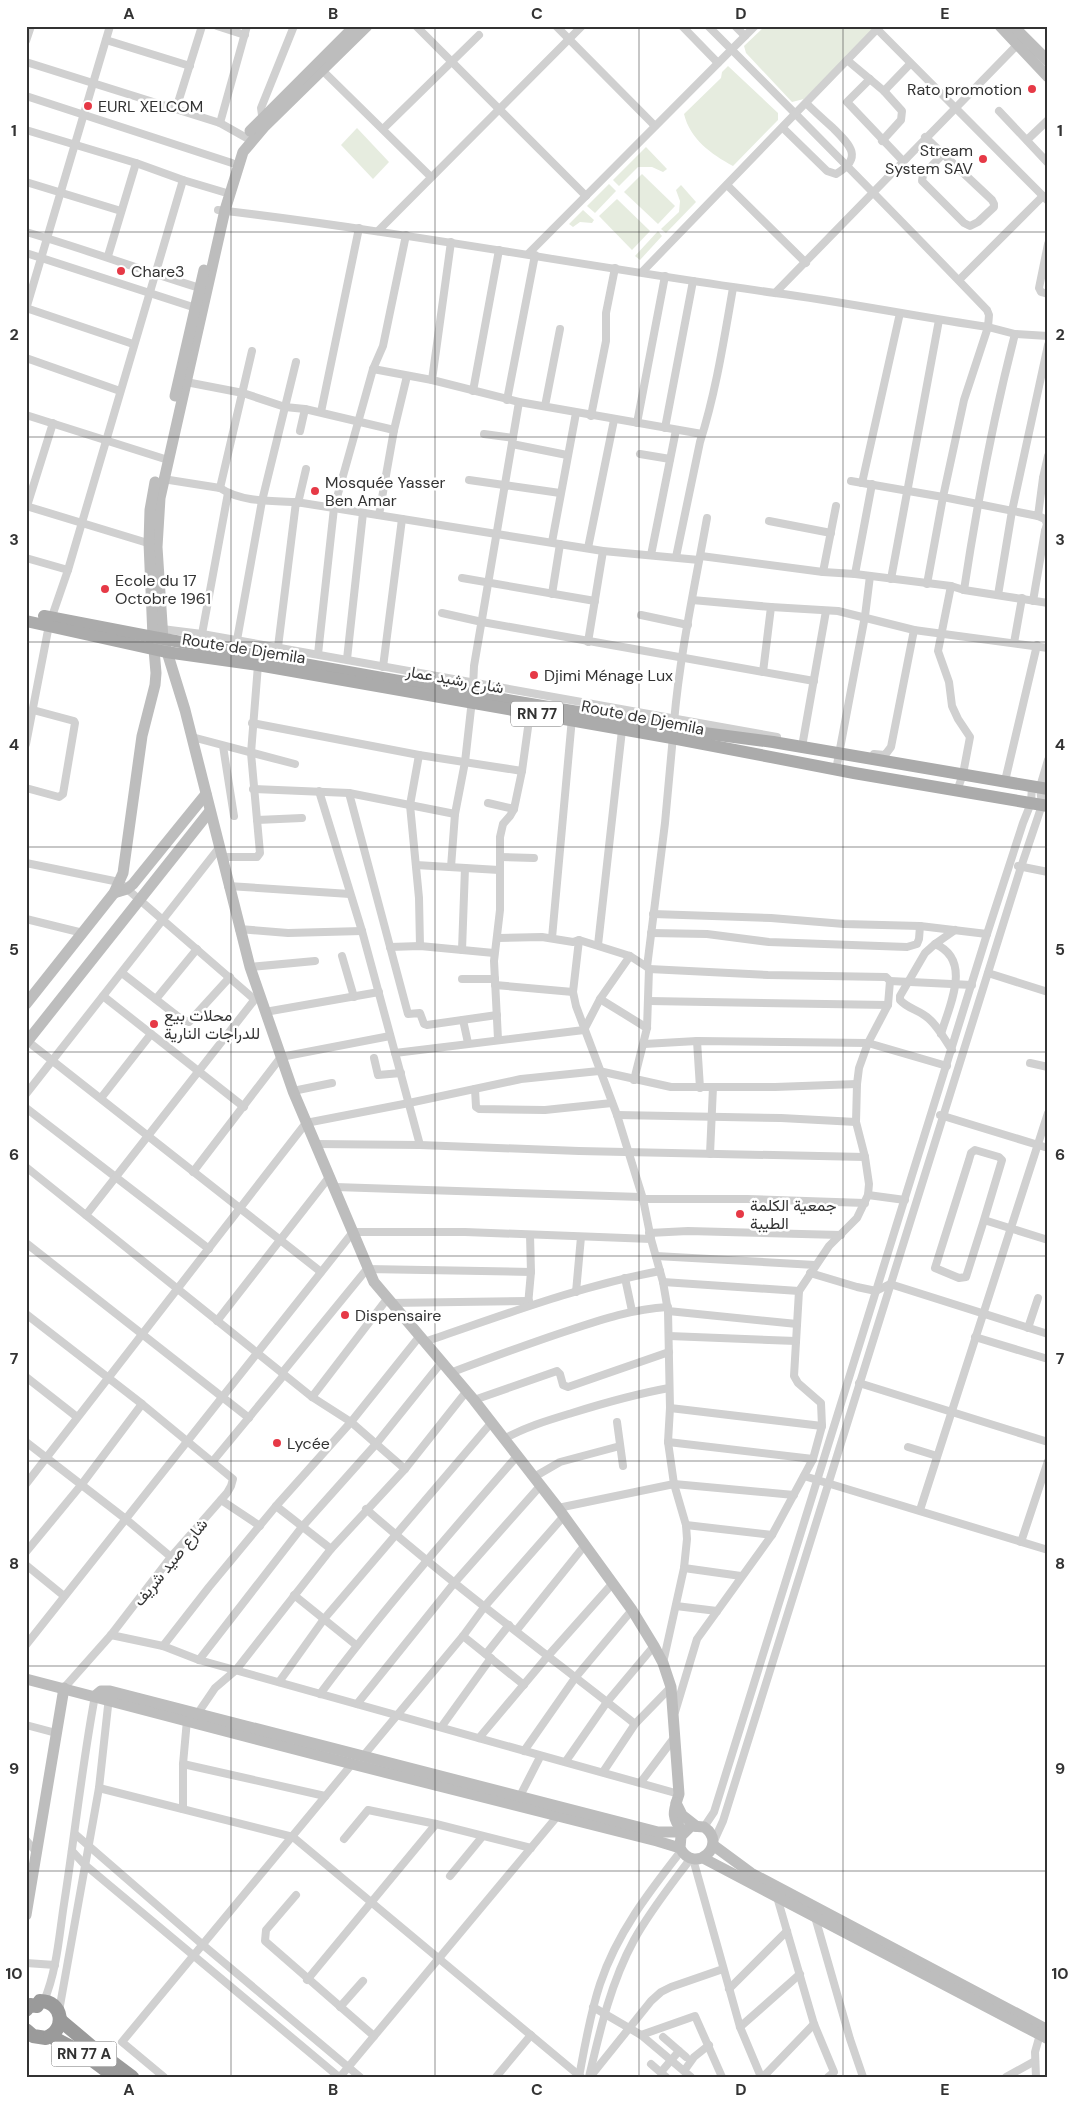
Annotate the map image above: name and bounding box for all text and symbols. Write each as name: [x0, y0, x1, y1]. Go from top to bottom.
text: A: [123, 3, 135, 24]
text: B: [328, 3, 338, 24]
text: C: [531, 3, 543, 24]
text: D: [735, 3, 747, 24]
text: E: [940, 3, 950, 24]
place label: Rato promotion: [907, 79, 1022, 100]
marker: Rato promotion: [1026, 83, 1038, 95]
place label: EURL XELCOM: [98, 96, 203, 117]
marker: EURL XELCOM: [82, 100, 94, 112]
text: 1: [11, 120, 17, 141]
text: 1: [1057, 120, 1063, 141]
place label: Stream System SAV: [885, 140, 973, 179]
marker: Stream System SAV: [977, 153, 989, 165]
place label: Chare3: [131, 261, 185, 282]
marker: Chare3: [115, 265, 127, 277]
text: 2: [9, 324, 19, 345]
text: 2: [1055, 324, 1065, 345]
place label: Mosquée Yasser Ben Amar: [325, 472, 446, 511]
marker: Mosquée Yasser Ben Amar: [309, 485, 321, 497]
text: 3: [9, 529, 19, 550]
text: 3: [1055, 529, 1065, 550]
place label: Ecole du 17 Octobre 1961: [115, 570, 211, 609]
marker: Ecole du 17 Octobre 1961: [99, 583, 111, 595]
street label: Route de Djemila: [181, 628, 307, 669]
street label: شارع رشيد عمار: [403, 660, 505, 699]
place label: Djimi Ménage Lux: [544, 665, 673, 686]
marker: Djimi Ménage Lux: [528, 669, 540, 681]
street label: Route de Djemila: [580, 695, 706, 740]
road number: RN 77: [511, 702, 563, 726]
text: 4: [9, 734, 19, 755]
text: 4: [1055, 734, 1065, 755]
text: 5: [9, 939, 19, 960]
text: 5: [1055, 939, 1065, 960]
place label: محلات بيع للدراجات النارية: [164, 1005, 260, 1044]
marker: محلات بيع للدراجات النارية: [148, 1018, 160, 1030]
text: 6: [9, 1144, 19, 1165]
text: 6: [1055, 1144, 1065, 1165]
place label: جمعية الكلمة الطيبة: [750, 1195, 837, 1234]
marker: جمعية الكلمة الطيبة: [734, 1208, 746, 1220]
place label: Dispensaire: [355, 1305, 441, 1326]
marker: Dispensaire: [339, 1309, 351, 1321]
text: 7: [10, 1348, 19, 1369]
text: 7: [1056, 1348, 1065, 1369]
place label: Lycée: [287, 1433, 330, 1454]
marker: Lycée: [271, 1437, 283, 1449]
street label: شارع صيد شريف: [129, 1514, 213, 1611]
text: 8: [9, 1553, 19, 1574]
text: 8: [1055, 1553, 1065, 1574]
text: 9: [9, 1758, 19, 1779]
text: 9: [1055, 1758, 1065, 1779]
text: 10: [5, 1963, 23, 1984]
text: 10: [1051, 1963, 1069, 1984]
road number: RN 77 A: [52, 2042, 116, 2066]
text: A: [123, 2079, 135, 2100]
text: B: [328, 2079, 338, 2100]
text: C: [531, 2079, 543, 2100]
text: D: [735, 2079, 747, 2100]
text: E: [940, 2079, 950, 2100]

